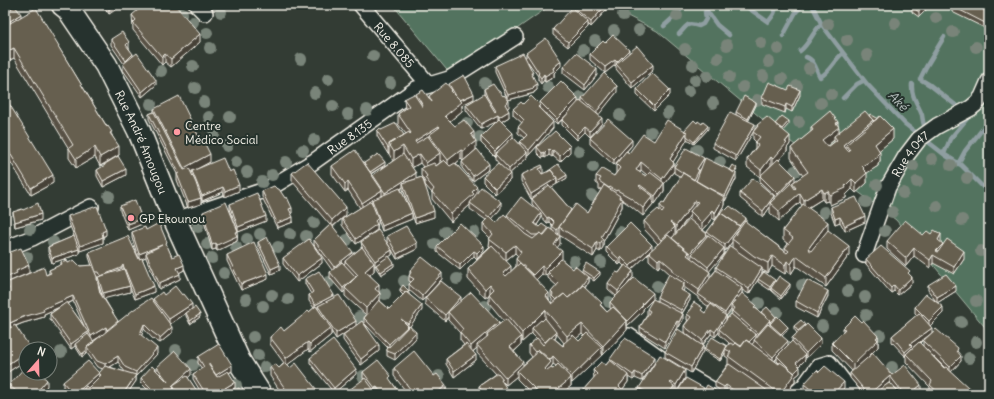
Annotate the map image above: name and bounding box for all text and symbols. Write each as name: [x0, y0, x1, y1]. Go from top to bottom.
street label: Rue 8.085: [371, 19, 418, 70]
water label: Aké: [884, 87, 912, 115]
street label: Rue André Amougou: [112, 88, 171, 196]
street label: Rue 8.135: [324, 115, 375, 157]
place label: Centre Médico Social: [185, 118, 258, 147]
marker: Centre Médico Social: [172, 127, 182, 137]
street label: Rue 4.047: [888, 127, 931, 180]
place label: GP Ekounou: [139, 211, 205, 226]
marker: GP Ekounou: [126, 213, 136, 223]
north arrow: [18, 341, 58, 381]
text: N: [35, 344, 47, 359]

